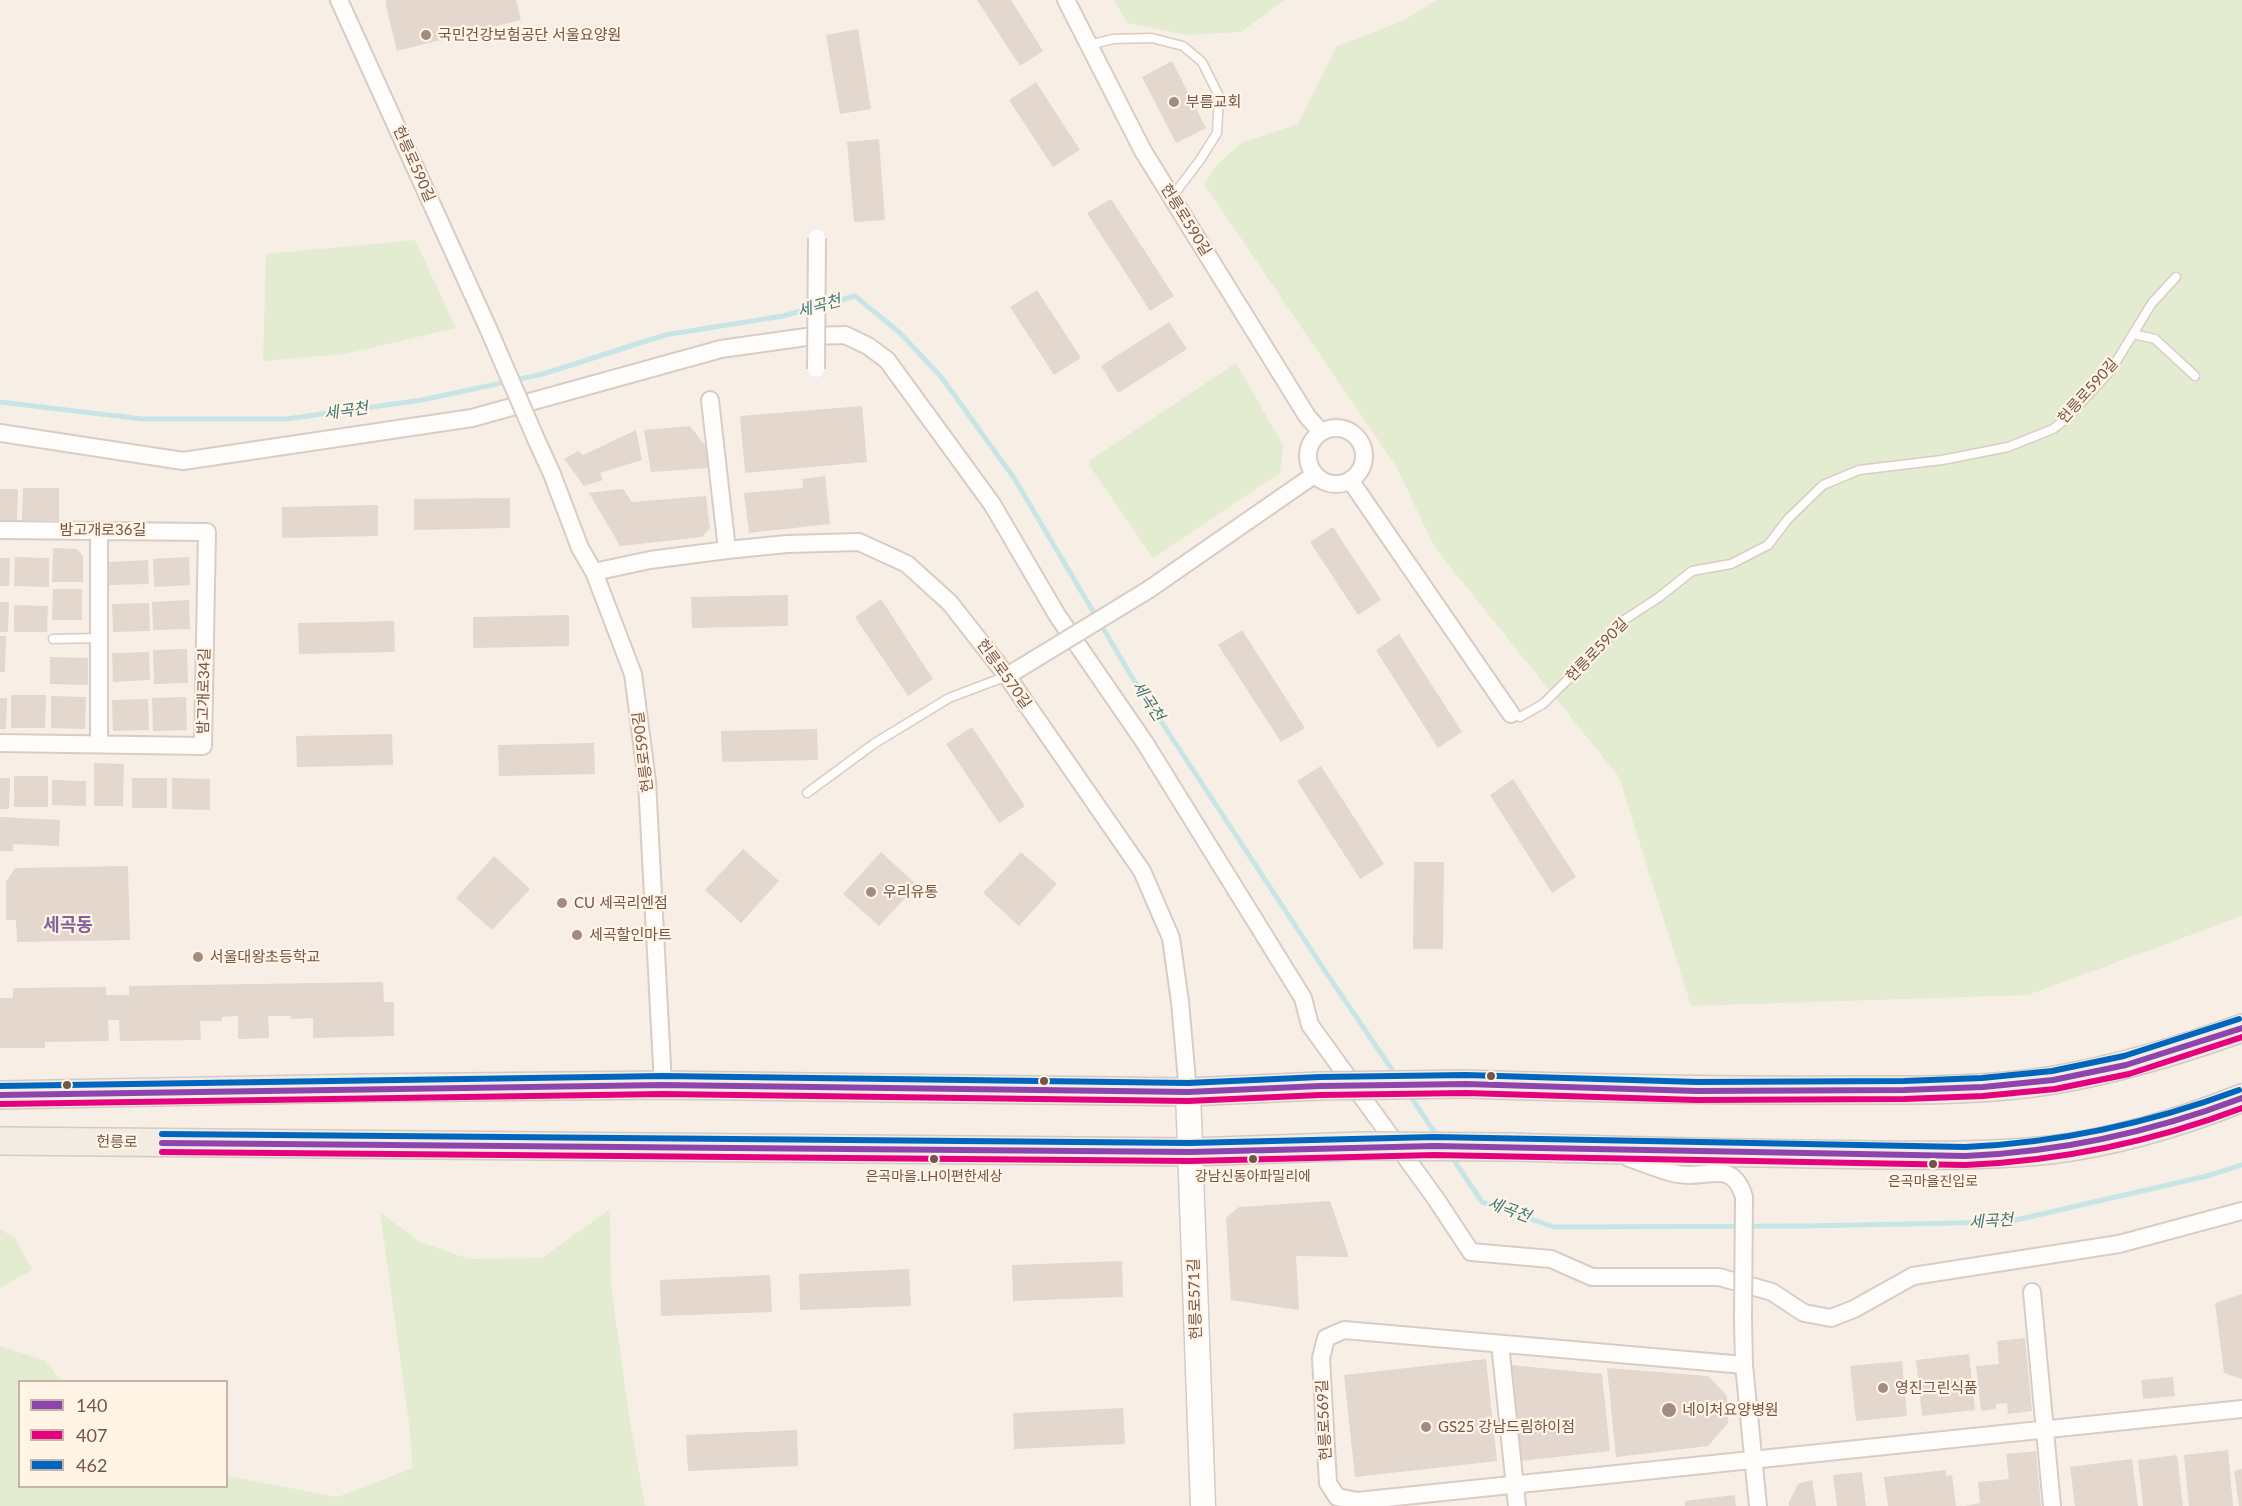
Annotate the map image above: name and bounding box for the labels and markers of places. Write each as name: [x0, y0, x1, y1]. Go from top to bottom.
place label: 국민건강보험공단 서울요양원: [438, 26, 621, 44]
marker: 국민건강보험공단 서울요양원: [419, 28, 433, 42]
place label: 부름교회: [1186, 93, 1241, 111]
marker: 부름교회: [1167, 95, 1181, 109]
place label: 우리유통: [883, 883, 938, 901]
marker: 우리유통: [864, 885, 878, 899]
place label: CU 세곡리엔점: [574, 894, 668, 912]
marker: CU 세곡리엔점: [555, 896, 569, 910]
place label: 세곡할인마트: [589, 926, 672, 944]
marker: 세곡할인마트: [570, 928, 584, 942]
place label: 서울대왕초등학교: [210, 948, 320, 966]
marker: 서울대왕초등학교: [191, 950, 205, 964]
unlabelled marker: [1485, 1070, 1497, 1082]
unlabelled marker: [1038, 1075, 1050, 1087]
unlabelled marker: [61, 1079, 73, 1091]
marker: 은곡마을.LH이편한세상: [928, 1153, 940, 1165]
marker: 강남신동아파밀리에: [1247, 1153, 1259, 1165]
marker: 은곡마을진입로: [1927, 1158, 1939, 1170]
place label: 은곡마을.LH이편한세상: [865, 1168, 1003, 1184]
place label: 강남신동아파밀리에: [1195, 1168, 1311, 1184]
place label: 은곡마을진입로: [1888, 1173, 1978, 1189]
place label: 영진그린식품: [1895, 1379, 1978, 1397]
marker: 영진그린식품: [1876, 1381, 1890, 1395]
marker: 네이처요양병원: [1660, 1401, 1678, 1419]
place label: 네이처요양병원: [1682, 1401, 1779, 1419]
place label: GS25 강남드림하이점: [1438, 1418, 1575, 1436]
marker: GS25 강남드림하이점: [1419, 1420, 1433, 1434]

